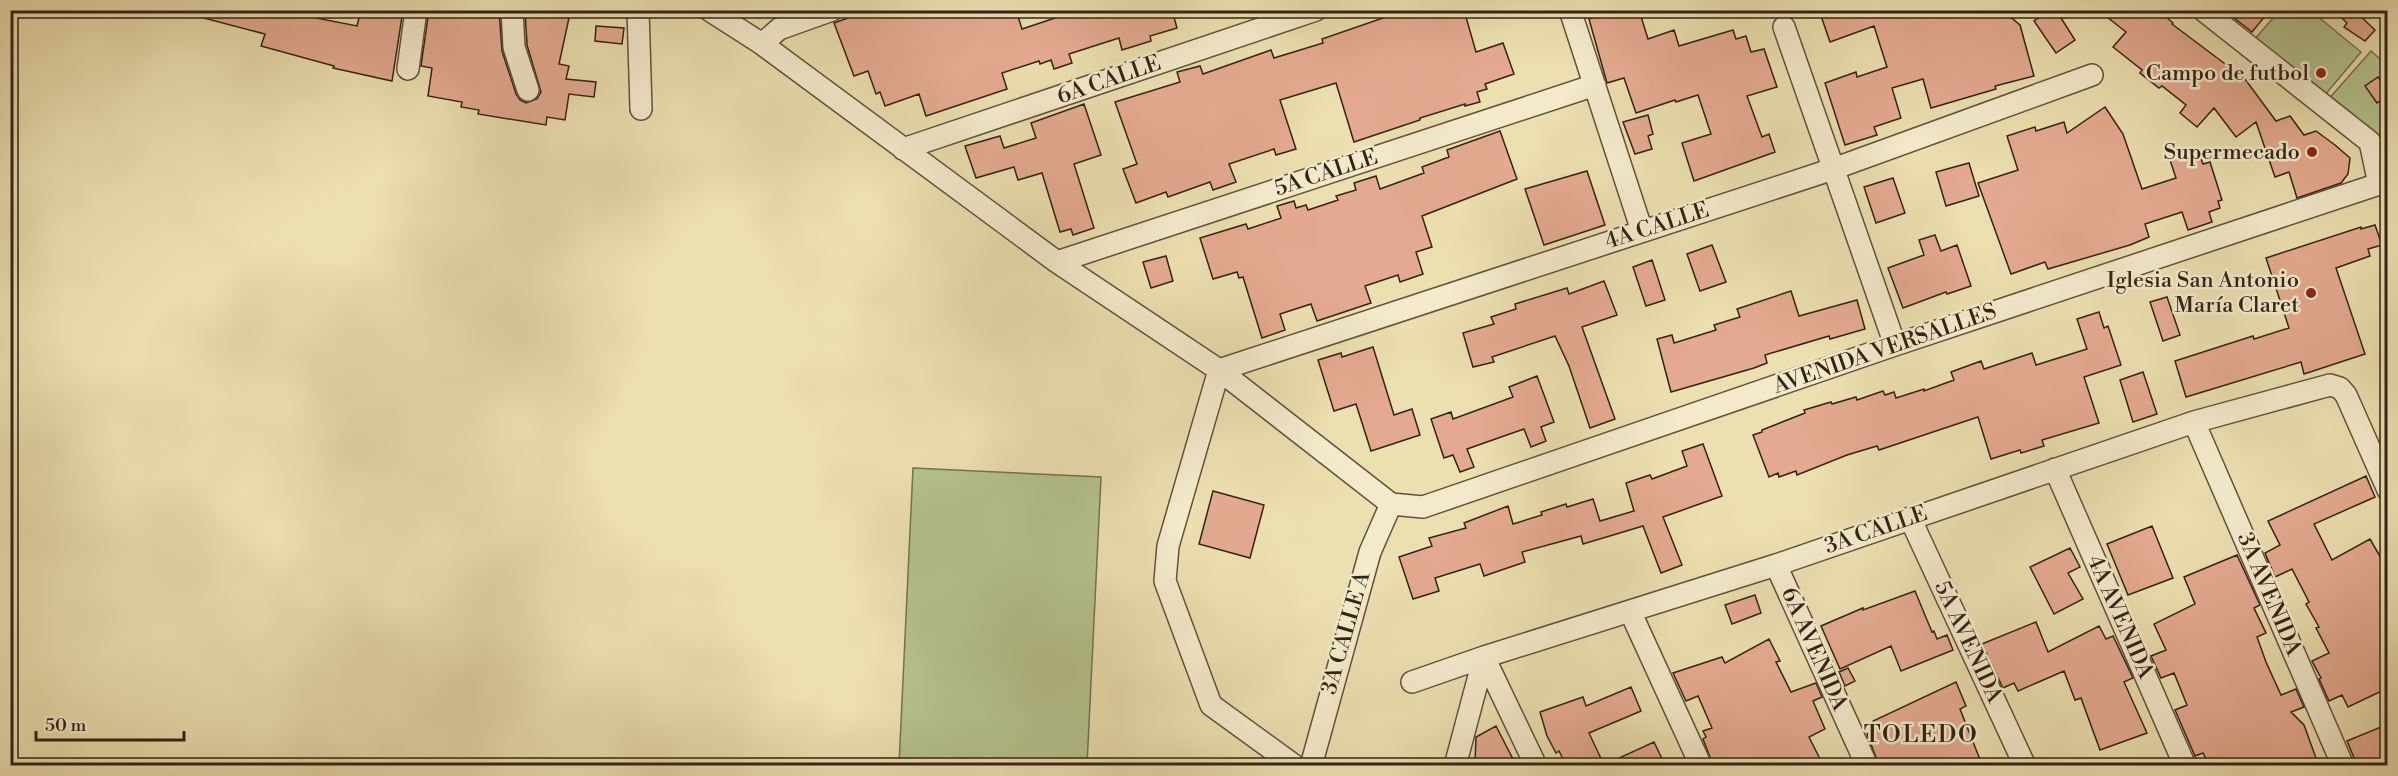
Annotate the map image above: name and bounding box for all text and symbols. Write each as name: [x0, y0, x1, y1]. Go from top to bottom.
street label: 6A CALLE: [1053, 50, 1165, 110]
place label: Campo de futbol: [2146, 60, 2309, 87]
marker: Campo de futbol: [2314, 66, 2328, 80]
place label: Supermecado: [2164, 139, 2300, 166]
street label: 5A CALLE: [1271, 144, 1381, 202]
marker: Supermecado: [2305, 145, 2319, 159]
street label: 4A CALLE: [1602, 196, 1712, 256]
place label: Iglesia San Antonio María Claret: [2107, 267, 2299, 319]
marker: Iglesia San Antonio María Claret: [2304, 286, 2318, 300]
street label: AVENIDA VERSALLES: [1769, 298, 2000, 400]
street label: 3A CALLE: [1821, 500, 1931, 560]
street label: 3A AVENIDA: [2231, 528, 2307, 660]
street label: 4A AVENIDA: [2081, 551, 2160, 684]
street label: 3A CALLE A: [1316, 568, 1377, 698]
street label: 5A AVENIDA: [1928, 577, 2008, 708]
street label: 6A AVENIDA: [1775, 583, 1854, 716]
scale bar: [36, 704, 184, 742]
text: 50 m: [45, 714, 87, 737]
district label: TOLEDO: [1864, 720, 1978, 750]

